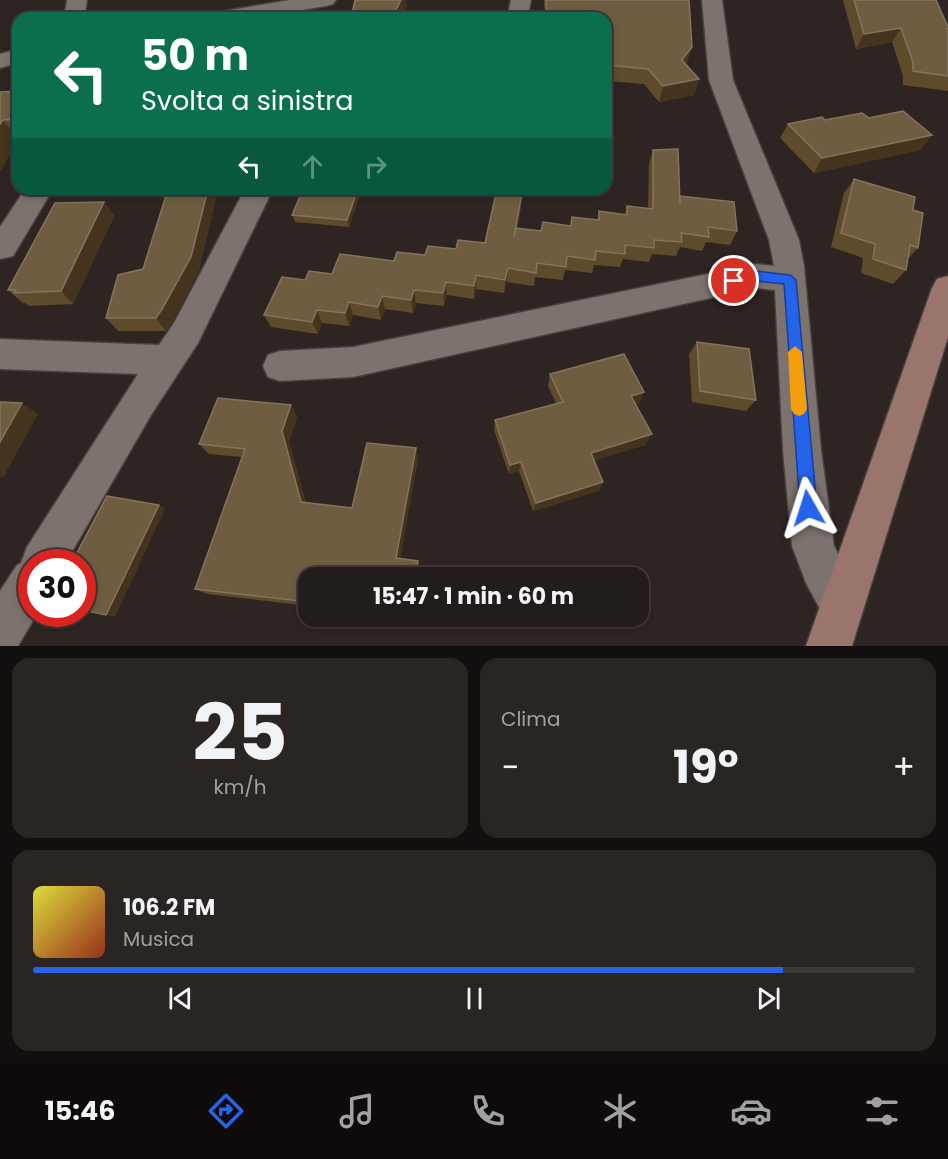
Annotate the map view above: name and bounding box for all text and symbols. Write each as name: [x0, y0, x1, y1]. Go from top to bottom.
text: 50 m: [141, 26, 249, 85]
icon: left: [42, 36, 120, 114]
text: Svolta a sinistra: [141, 82, 354, 119]
icon: left: [233, 150, 266, 183]
icon: ahead: [296, 150, 329, 183]
icon: right: [359, 150, 392, 183]
pin: [708, 255, 759, 306]
icon: arrive: [717, 264, 750, 297]
position arrow: [776, 476, 840, 540]
speed limit sign: 30: [18, 549, 96, 627]
text: 15:47 · 1 min · 60 m: [373, 581, 574, 612]
text: 25: [192, 678, 288, 787]
text: Clima: [501, 705, 560, 733]
text: 19°: [673, 736, 739, 799]
text: −: [501, 744, 519, 791]
text: +: [892, 744, 915, 791]
text: km/h: [213, 773, 267, 801]
text: 106.2 FM: [123, 892, 215, 923]
text: Musica: [123, 925, 194, 953]
icon: previous: [164, 982, 197, 1015]
icon: pause: [458, 982, 491, 1015]
icon: next: [752, 982, 785, 1015]
icon: directions: [205, 1090, 247, 1132]
icon: music: [336, 1090, 378, 1132]
icon: phone: [467, 1090, 509, 1132]
icon: climate: [599, 1090, 641, 1132]
icon: car: [730, 1090, 772, 1132]
icon: filters: [861, 1090, 903, 1132]
text: 15:46: [45, 1092, 116, 1129]

